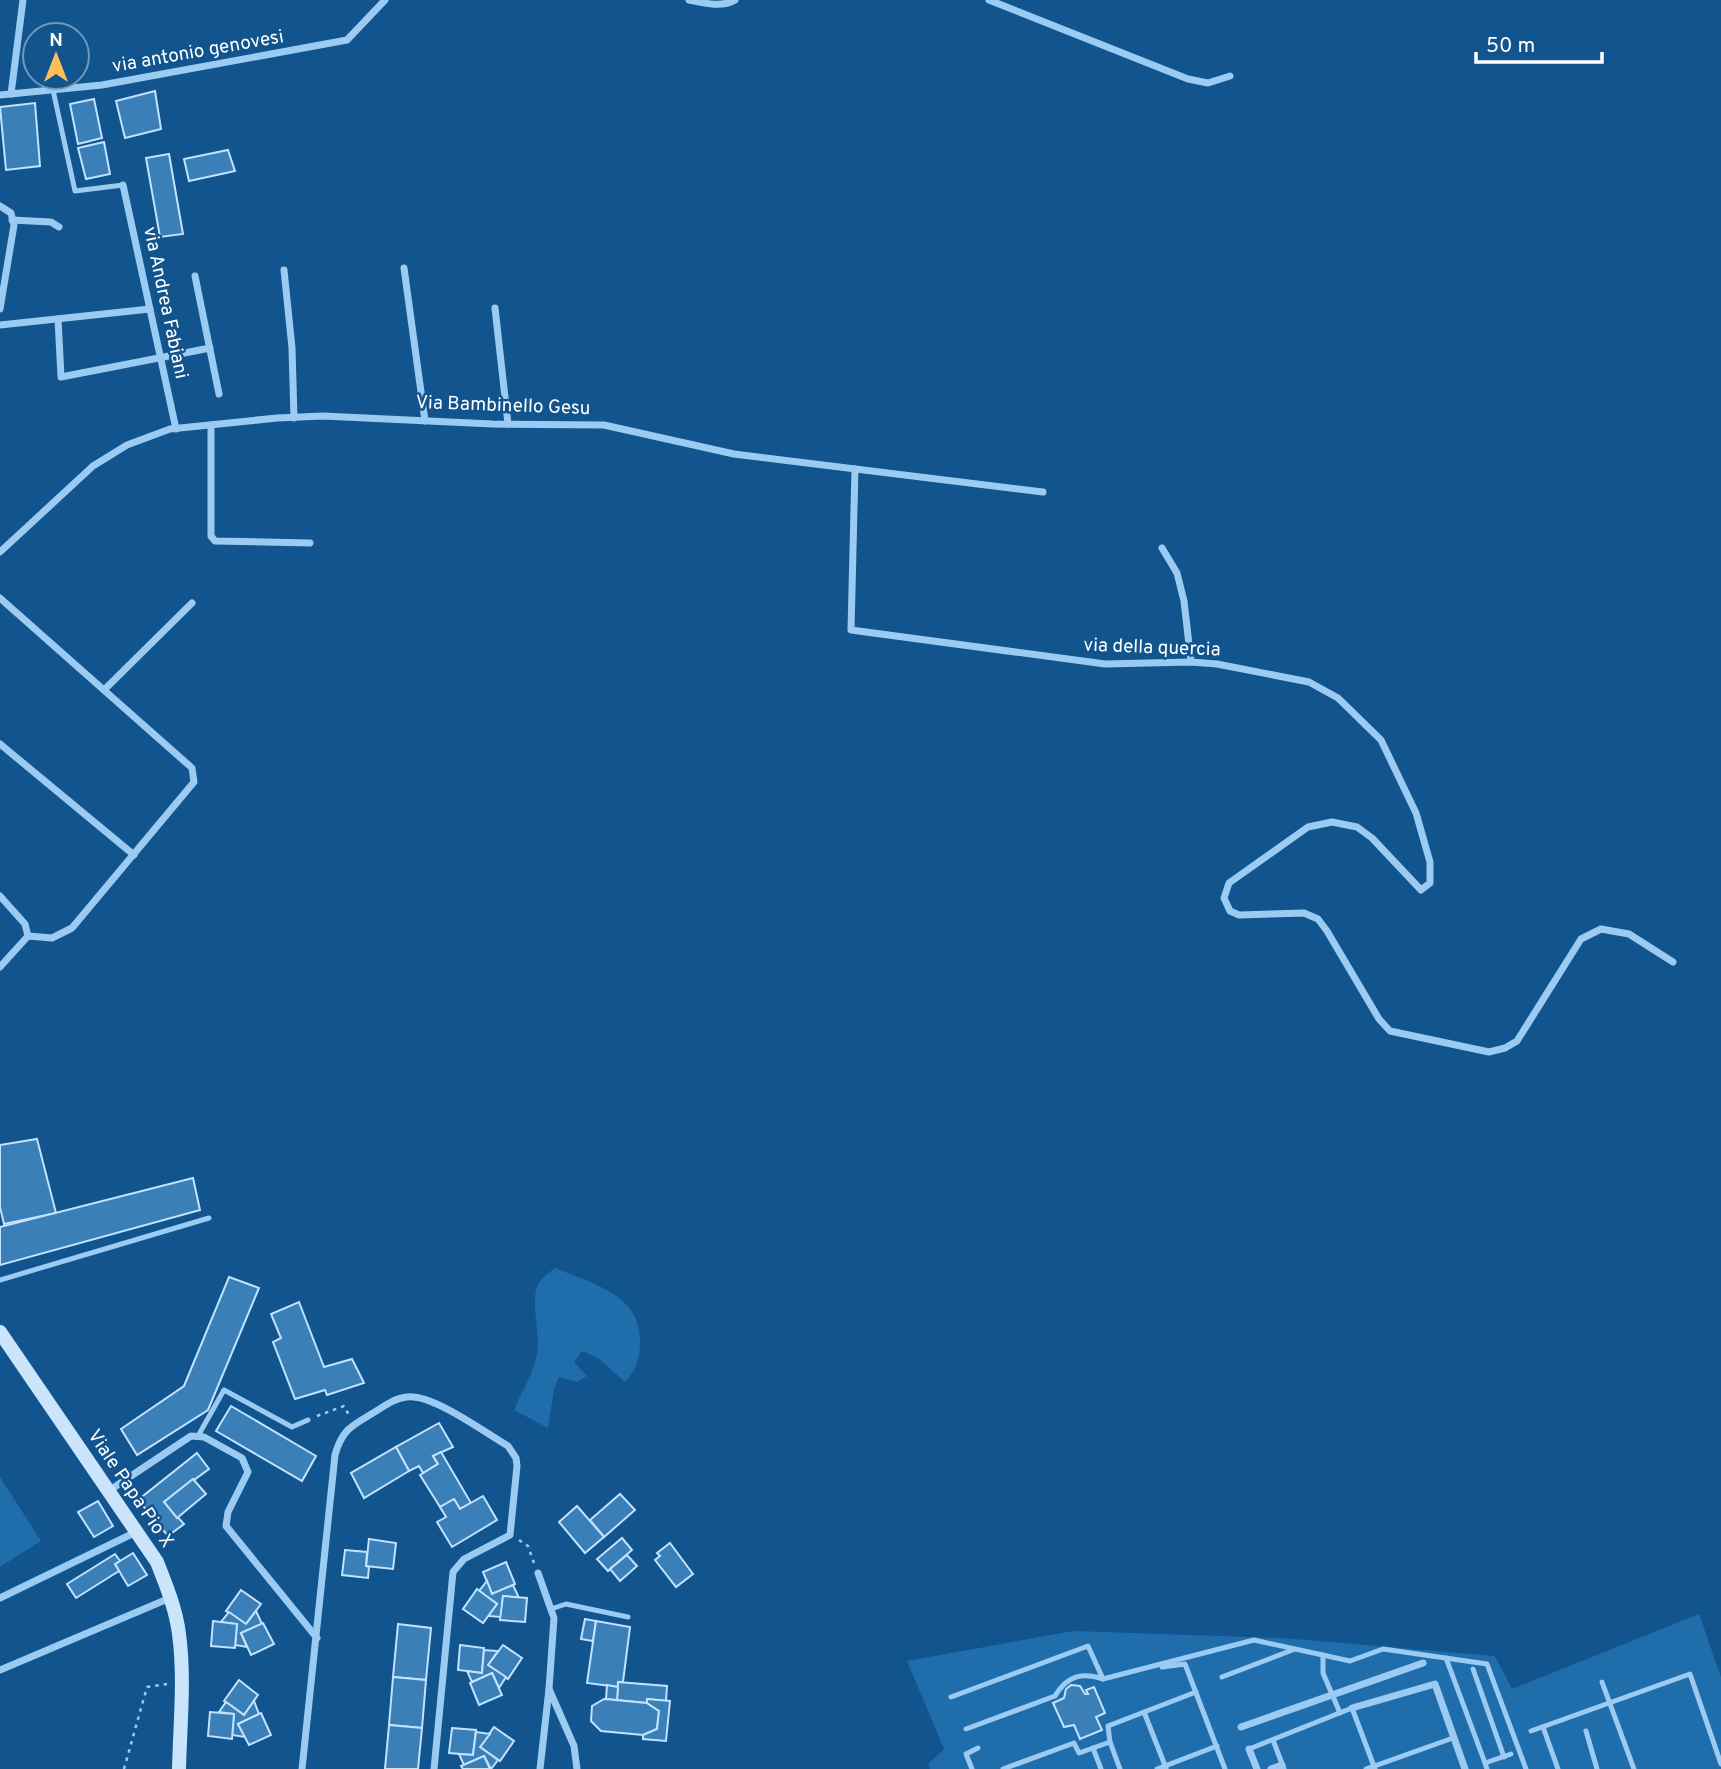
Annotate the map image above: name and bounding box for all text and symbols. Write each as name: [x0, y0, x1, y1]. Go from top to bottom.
north arrow: [21, 21, 91, 91]
scale bar: [1476, 21, 1602, 65]
street label: via antonio genovesi: [110, 25, 286, 79]
text: N: [49, 29, 63, 53]
text: 50 m: [1486, 33, 1535, 60]
street label: via Andrea Fabiani: [137, 225, 193, 381]
street label: Via Bambinello Gesu: [415, 391, 591, 421]
street label: via della quercia: [1083, 634, 1221, 662]
street label: Viale Papa Pio X: [82, 1425, 178, 1553]

